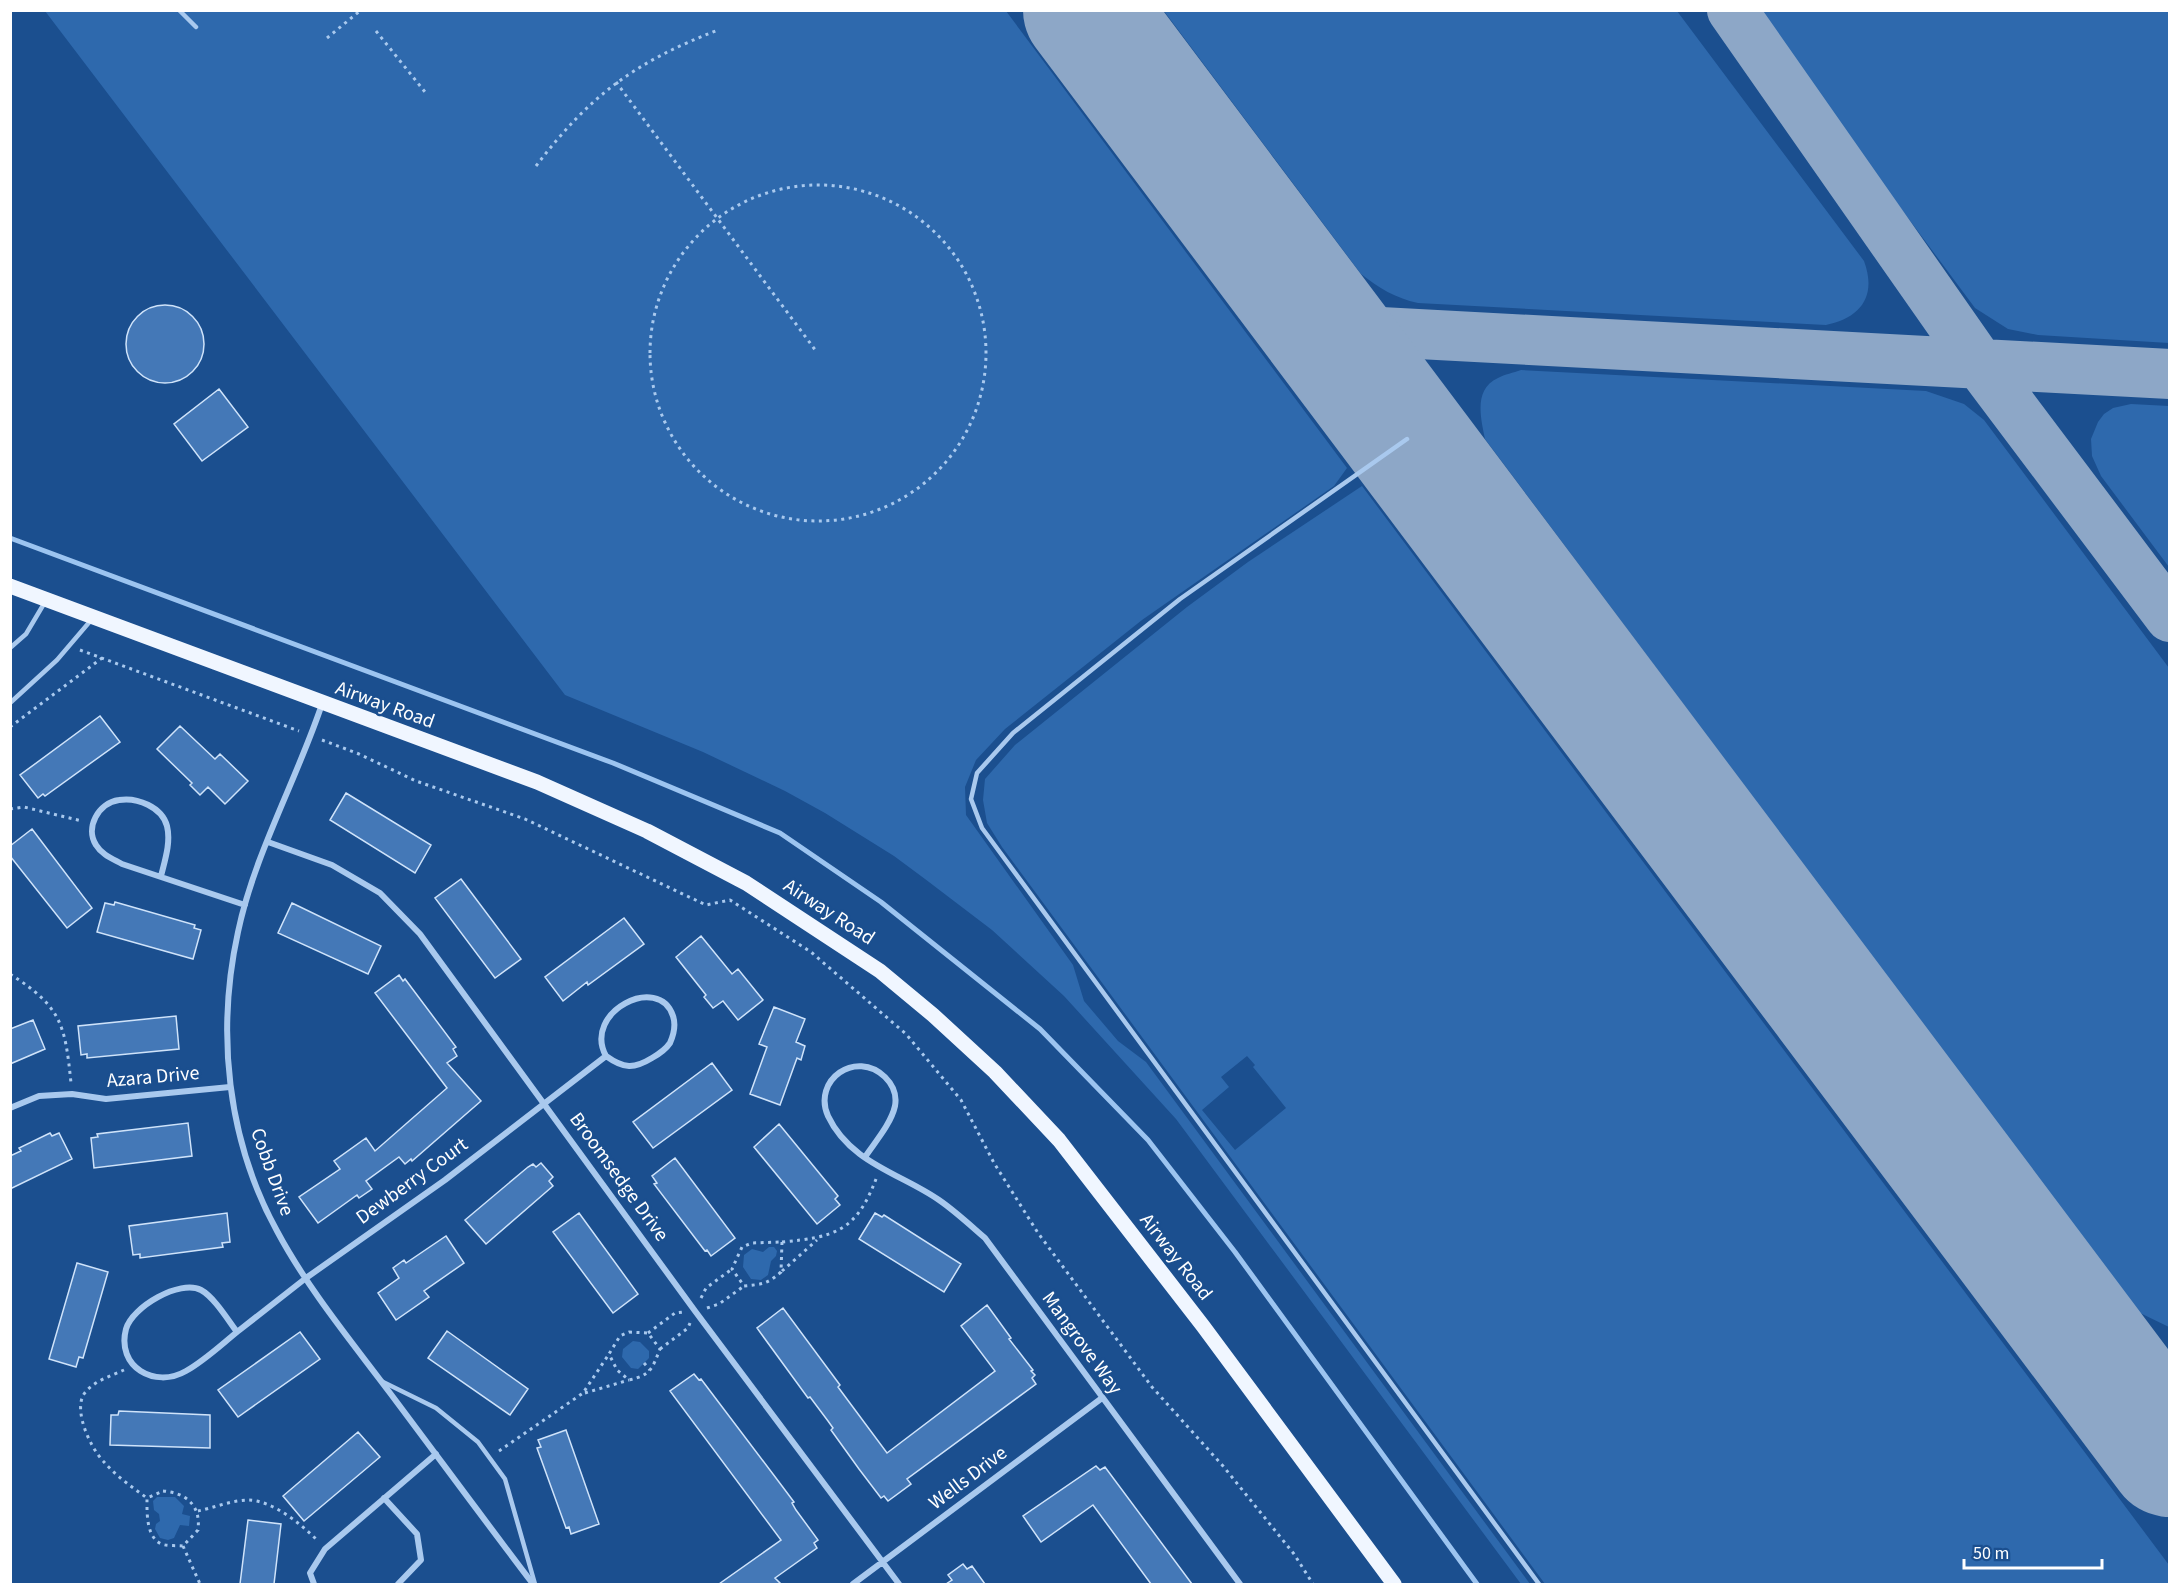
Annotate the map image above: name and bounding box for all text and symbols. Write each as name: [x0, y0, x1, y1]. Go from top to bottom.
street label: Airway Road: [332, 674, 438, 736]
street label: Airway Road: [778, 872, 880, 952]
street label: Azara Drive: [106, 1059, 201, 1095]
street label: Broomsedge Drive: [563, 1107, 675, 1247]
street label: Cobb Drive: [243, 1124, 301, 1220]
street label: Dewberry Court: [350, 1131, 474, 1231]
street label: Airway Road: [1133, 1208, 1219, 1306]
street label: Mangrove Way: [1035, 1286, 1129, 1401]
street label: Wells Drive: [923, 1439, 1013, 1517]
scale bar: [1964, 1532, 2102, 1570]
text: 50 m: [1973, 1541, 2009, 1566]

